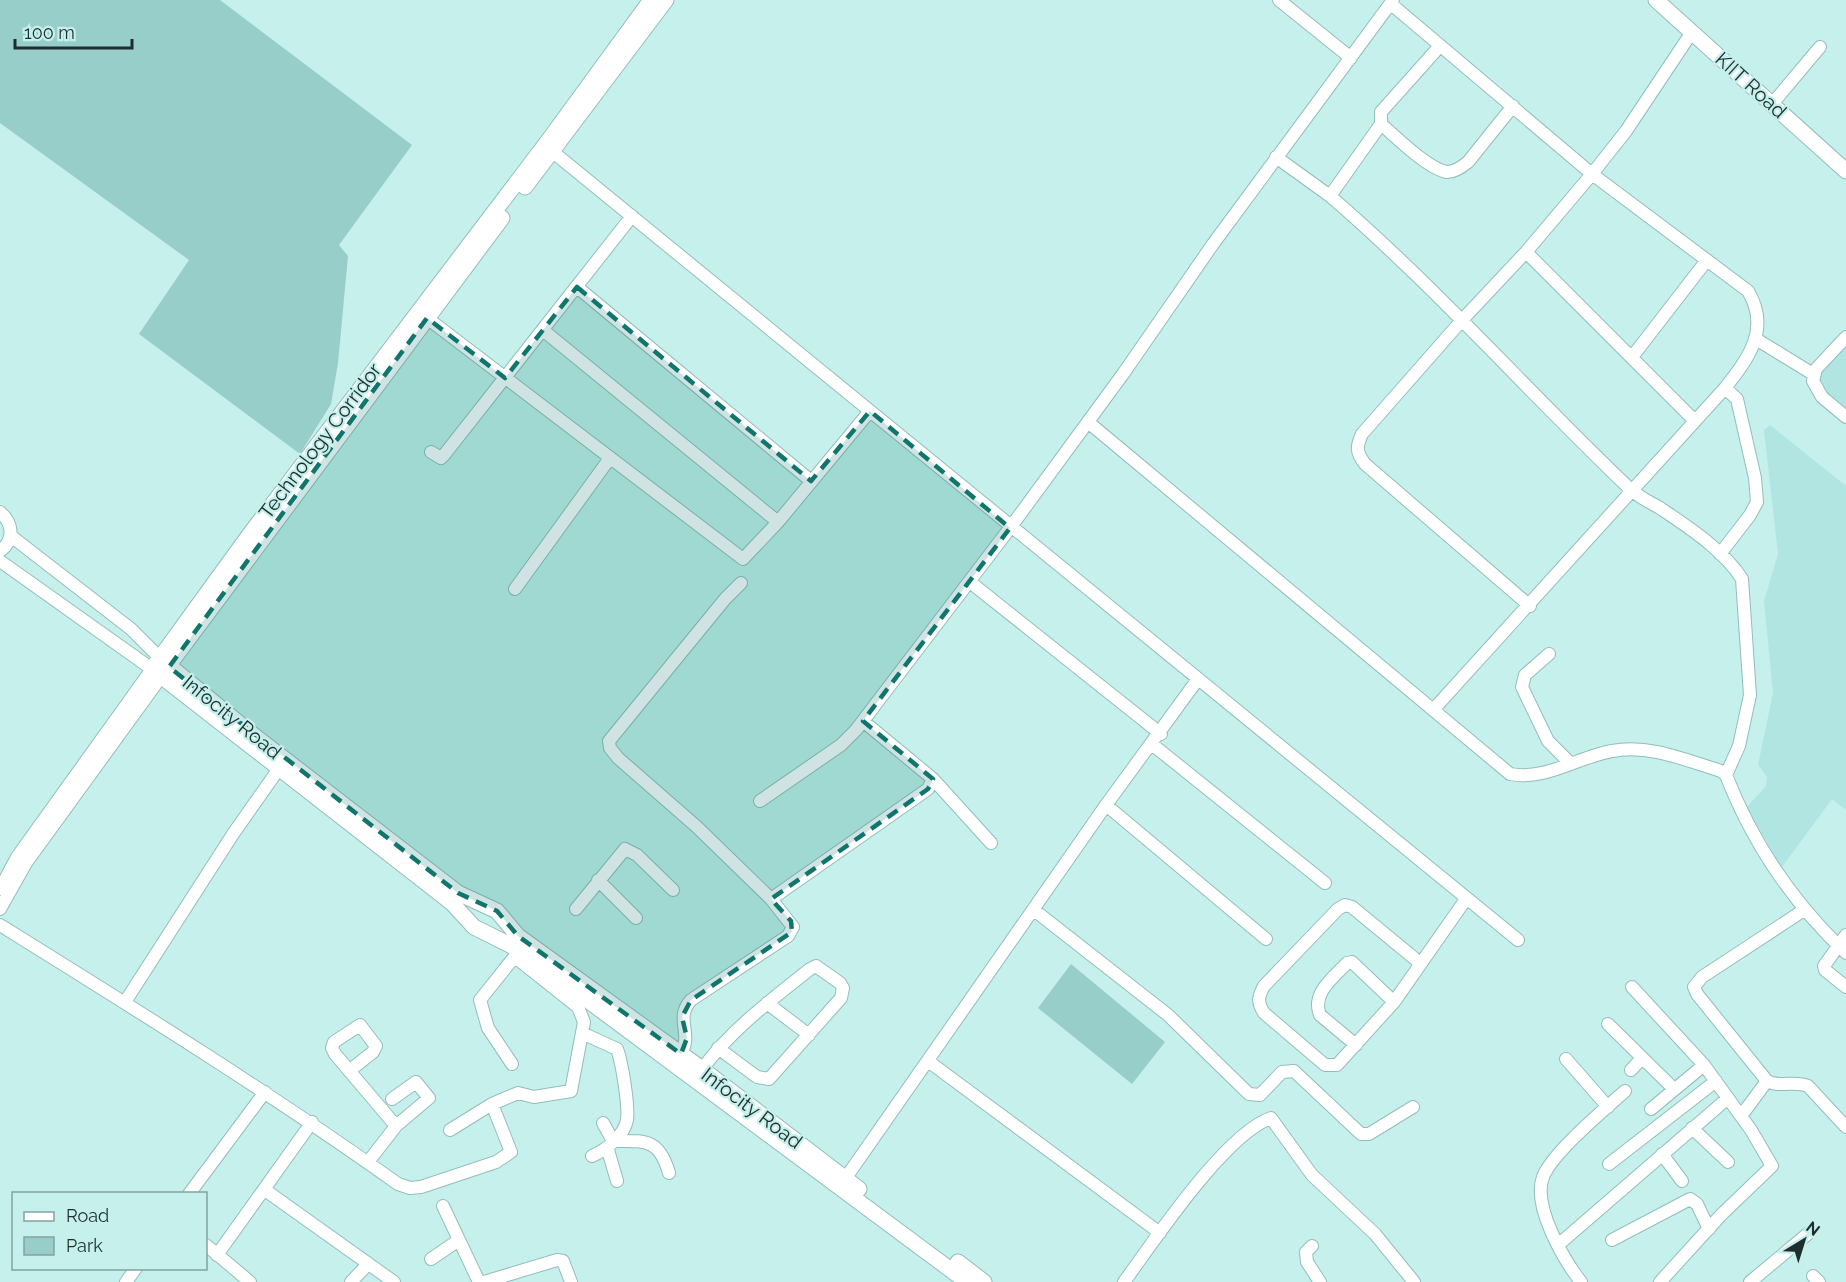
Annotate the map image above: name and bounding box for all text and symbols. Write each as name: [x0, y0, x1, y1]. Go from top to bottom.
scale bar: [15, 12, 132, 50]
text: 100 m: [24, 22, 75, 43]
street label: KIIT Road: [1710, 47, 1792, 123]
street label: Technology Corridor: [254, 359, 386, 523]
street label: Infocity Road: [178, 670, 286, 764]
street label: Infocity Road: [697, 1062, 807, 1154]
legend: [12, 1192, 207, 1270]
text: Road: [66, 1205, 109, 1226]
north arrow: [1774, 1210, 1834, 1270]
text: N: [1802, 1217, 1824, 1240]
text: Park: [66, 1235, 103, 1256]

